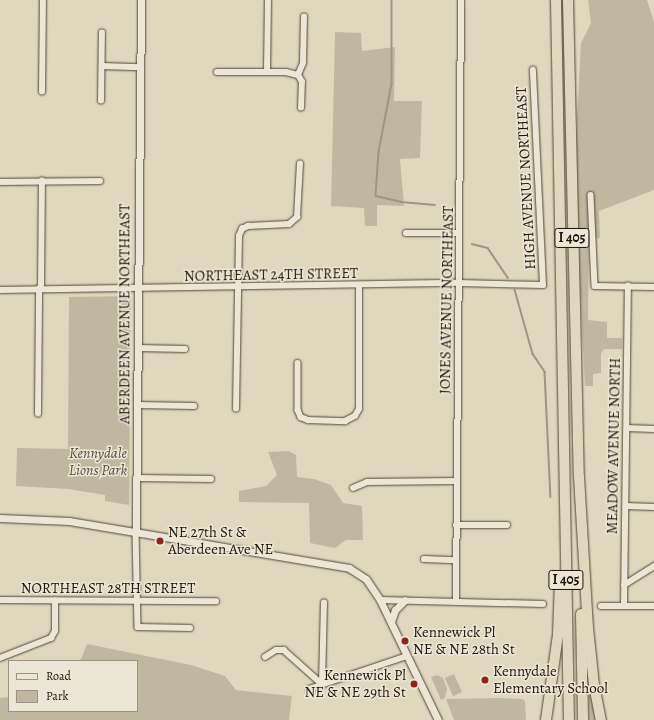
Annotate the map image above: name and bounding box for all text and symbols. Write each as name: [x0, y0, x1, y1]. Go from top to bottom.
street label: HIGH AVENUE NORTHEAST: [512, 86, 540, 270]
street label: ABERDEEN AVENUE NORTHEAST: [116, 204, 134, 424]
street label: JONES AVENUE NORTHEAST: [436, 206, 458, 394]
road number: I 405: [554, 226, 590, 250]
street label: NORTHEAST 24TH STREET: [184, 264, 358, 286]
street label: MEADOW AVENUE NORTH: [603, 358, 625, 534]
park label: Kennydale Lions Park: [69, 444, 127, 479]
place label: NE 27th St & Aberdeen Ave NE: [168, 523, 273, 558]
marker: NE 27th St & Aberdeen Ave NE: [155, 536, 165, 546]
road number: I 405: [548, 568, 584, 592]
street label: NORTHEAST 28TH STREET: [21, 580, 195, 598]
place label: Kennewick Pl NE & NE 28th St: [413, 623, 515, 658]
marker: Kennewick Pl NE & NE 28th St: [400, 636, 410, 646]
legend: [8, 660, 138, 712]
place label: Kennydale Elementary School: [493, 662, 608, 697]
place label: Kennewick Pl NE & NE 29th St: [305, 666, 406, 701]
text: Road: [46, 668, 71, 684]
marker: Kennydale Elementary School: [480, 675, 490, 685]
marker: Kennewick Pl NE & NE 29th St: [409, 679, 419, 689]
text: Park: [46, 688, 69, 704]

